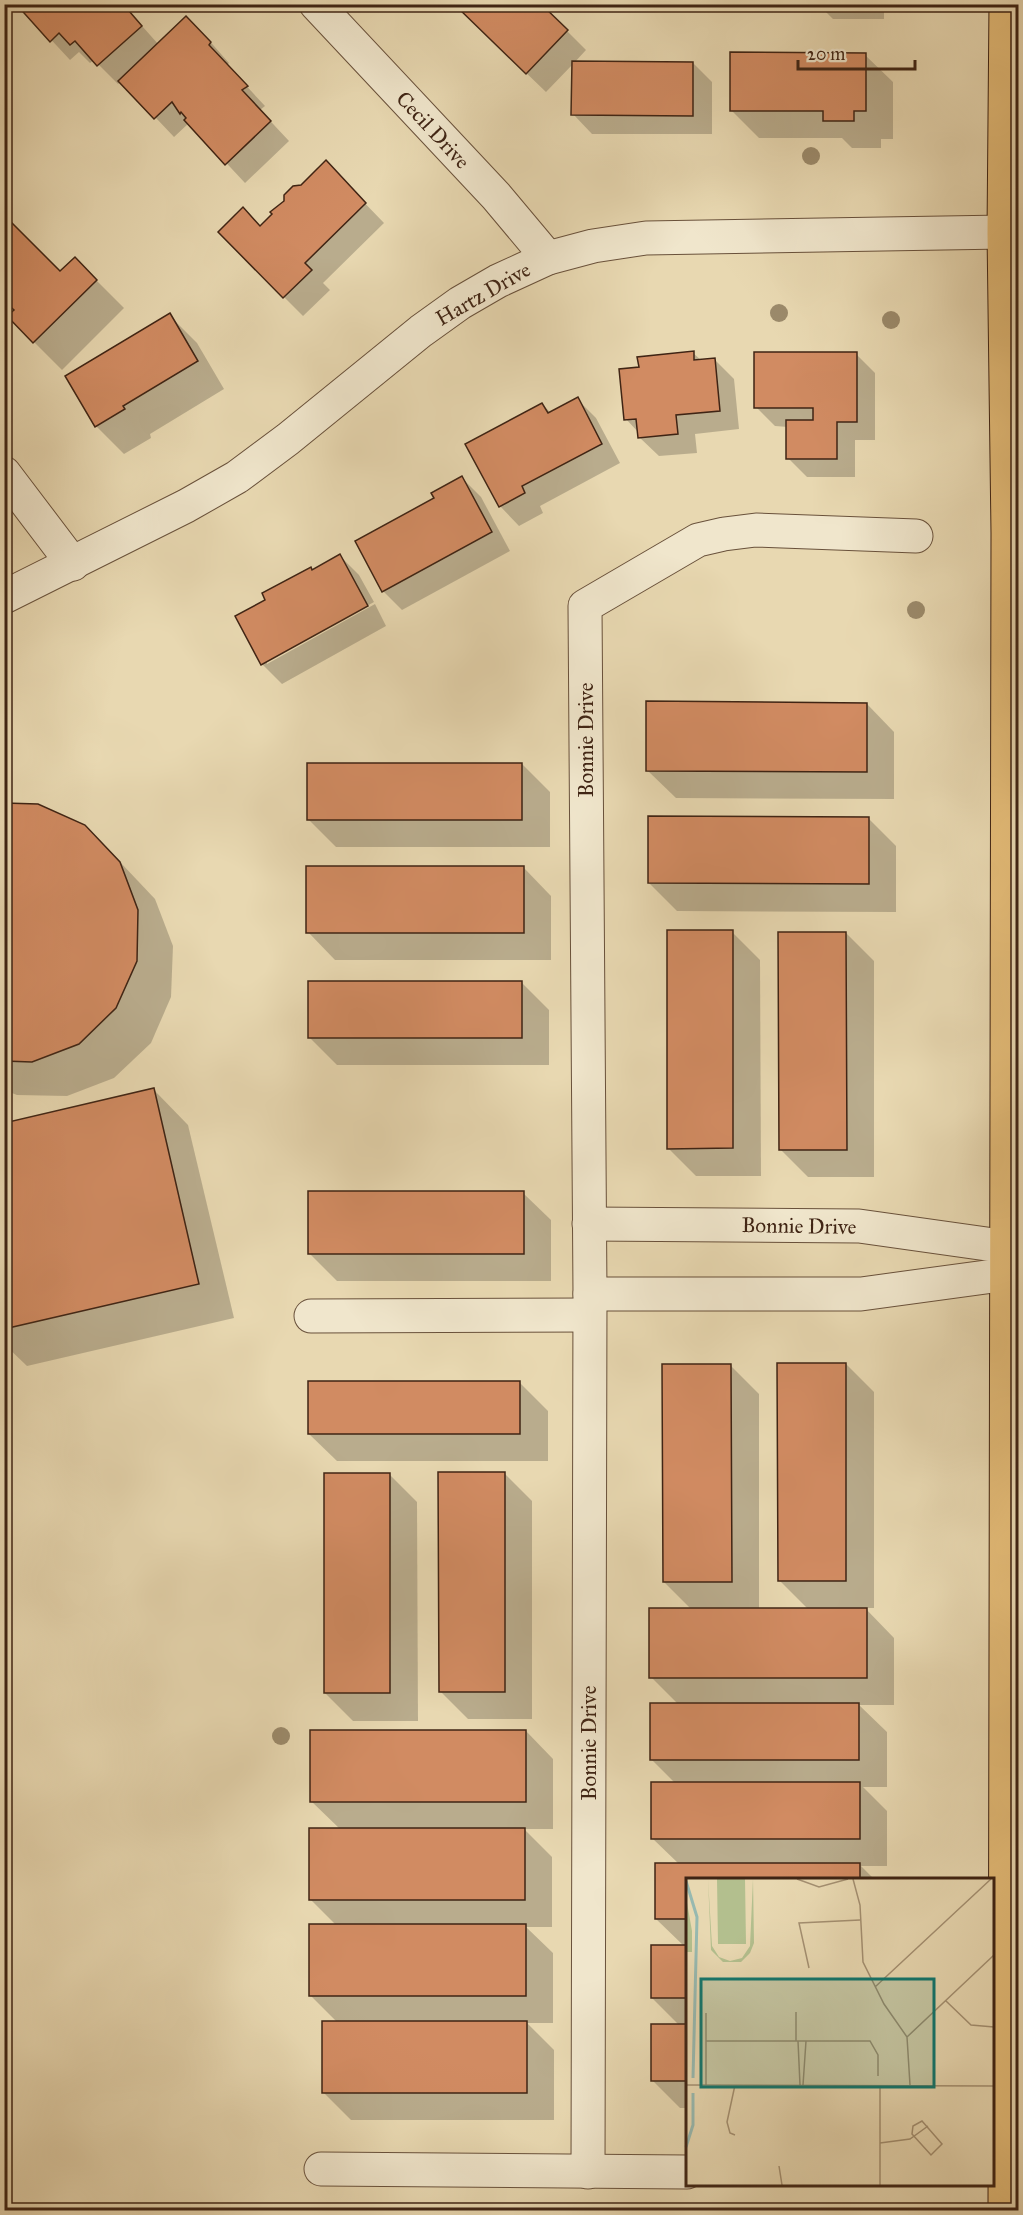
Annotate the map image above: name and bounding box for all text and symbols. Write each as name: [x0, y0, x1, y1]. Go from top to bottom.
scale bar: [798, 33, 915, 71]
text: 20 m: [807, 43, 845, 65]
street label: Cecil Drive: [391, 86, 476, 174]
street label: Hartz Drive: [431, 256, 535, 332]
street label: Bonnie Drive: [573, 682, 599, 797]
street label: Bonnie Drive: [741, 1212, 857, 1240]
street label: Bonnie Drive: [576, 1685, 602, 1800]
inset map: [686, 1878, 993, 2185]

